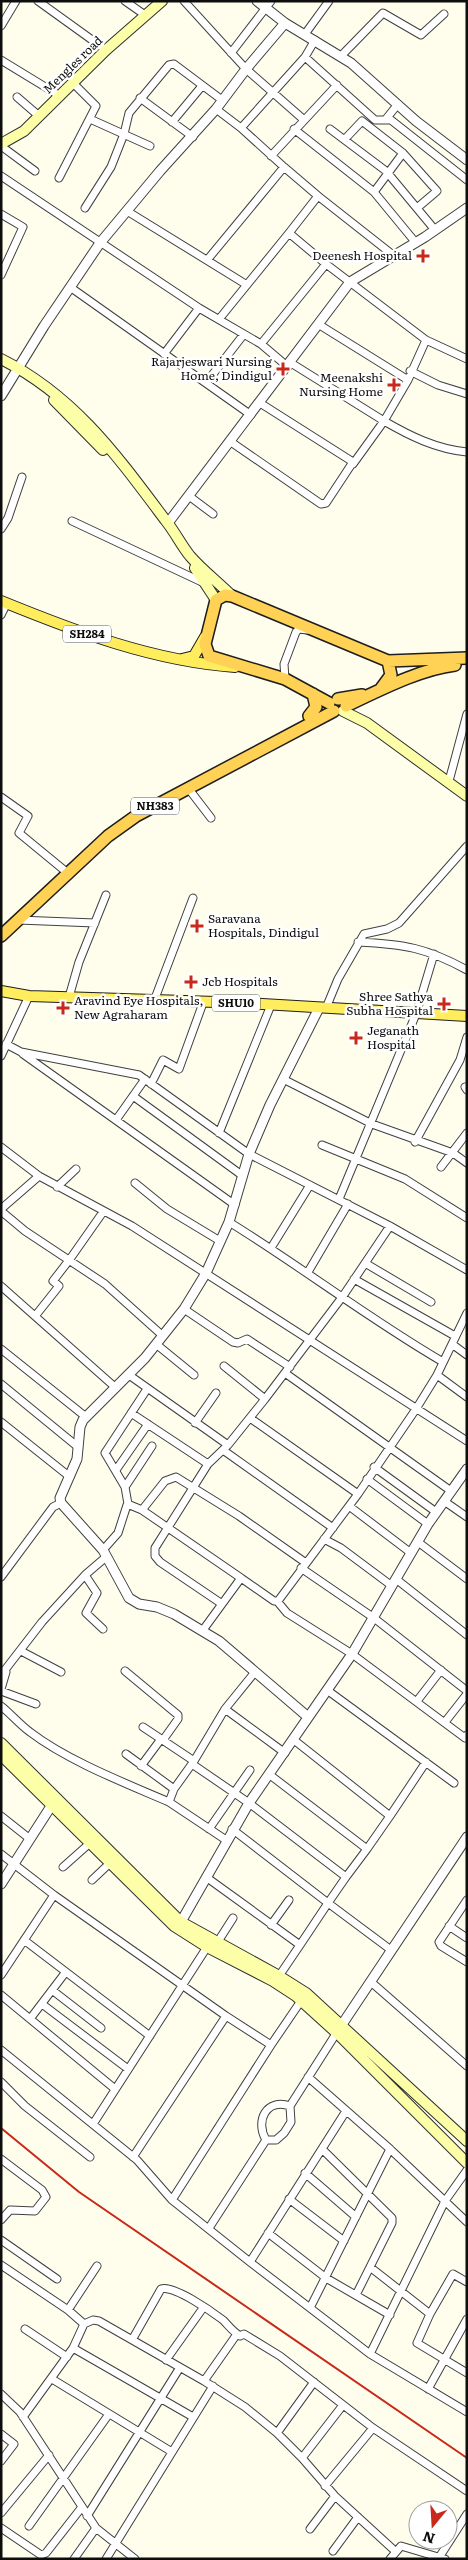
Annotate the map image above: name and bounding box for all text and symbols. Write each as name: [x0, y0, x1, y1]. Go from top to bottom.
street label: Mengles road: [39, 31, 107, 97]
place label: Deenesh Hospital: [312, 246, 412, 264]
marker: Deenesh Hospital: [416, 249, 430, 263]
place label: Rajarjeswari Nursing Home, Dindigul: [151, 352, 272, 384]
marker: Rajarjeswari Nursing Home, Dindigul: [276, 362, 290, 376]
place label: Meenakshi Nursing Home: [299, 368, 383, 400]
marker: Meenakshi Nursing Home: [387, 378, 401, 392]
road number: SH284: [63, 626, 111, 642]
road number: NH383: [131, 798, 179, 814]
place label: Saravana Hospitals, Dindigul: [208, 909, 319, 941]
marker: Saravana Hospitals, Dindigul: [190, 919, 204, 933]
place label: Jcb Hospitals: [202, 972, 278, 990]
marker: Jcb Hospitals: [184, 975, 198, 989]
place label: Shree Sathya Subha Hospital: [346, 987, 434, 1019]
place label: Aravind Eye Hospitals, New Agraharam: [74, 991, 203, 1023]
road number: SHU10: [212, 994, 260, 1011]
marker: Shree Sathya Subha Hospital: [437, 997, 451, 1011]
marker: Aravind Eye Hospitals, New Agraharam: [56, 1001, 70, 1015]
place label: Jeganath Hospital: [367, 1021, 419, 1053]
marker: Jeganath Hospital: [349, 1031, 363, 1045]
north arrow: [408, 2500, 458, 2550]
text: N: [420, 2527, 437, 2550]

